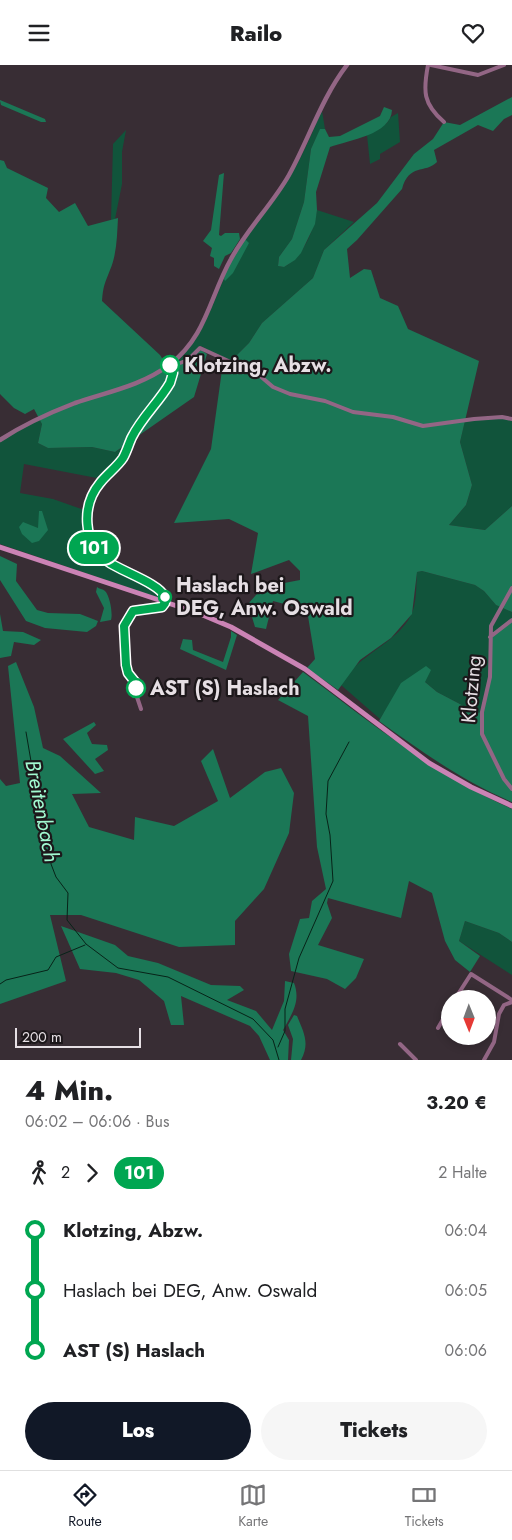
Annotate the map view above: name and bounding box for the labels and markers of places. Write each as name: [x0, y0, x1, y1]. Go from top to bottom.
place label: Klotzing, Abzw.: [184, 351, 332, 380]
marker: Klotzing, Abzw.: [160, 355, 180, 375]
place label: Haslach bei DEG, Anw. Oswald: [176, 571, 353, 623]
marker: Haslach bei DEG, Anw. Oswald: [158, 590, 172, 604]
place label: AST (S) Haslach: [149, 674, 300, 703]
marker: AST (S) Haslach: [126, 678, 146, 698]

